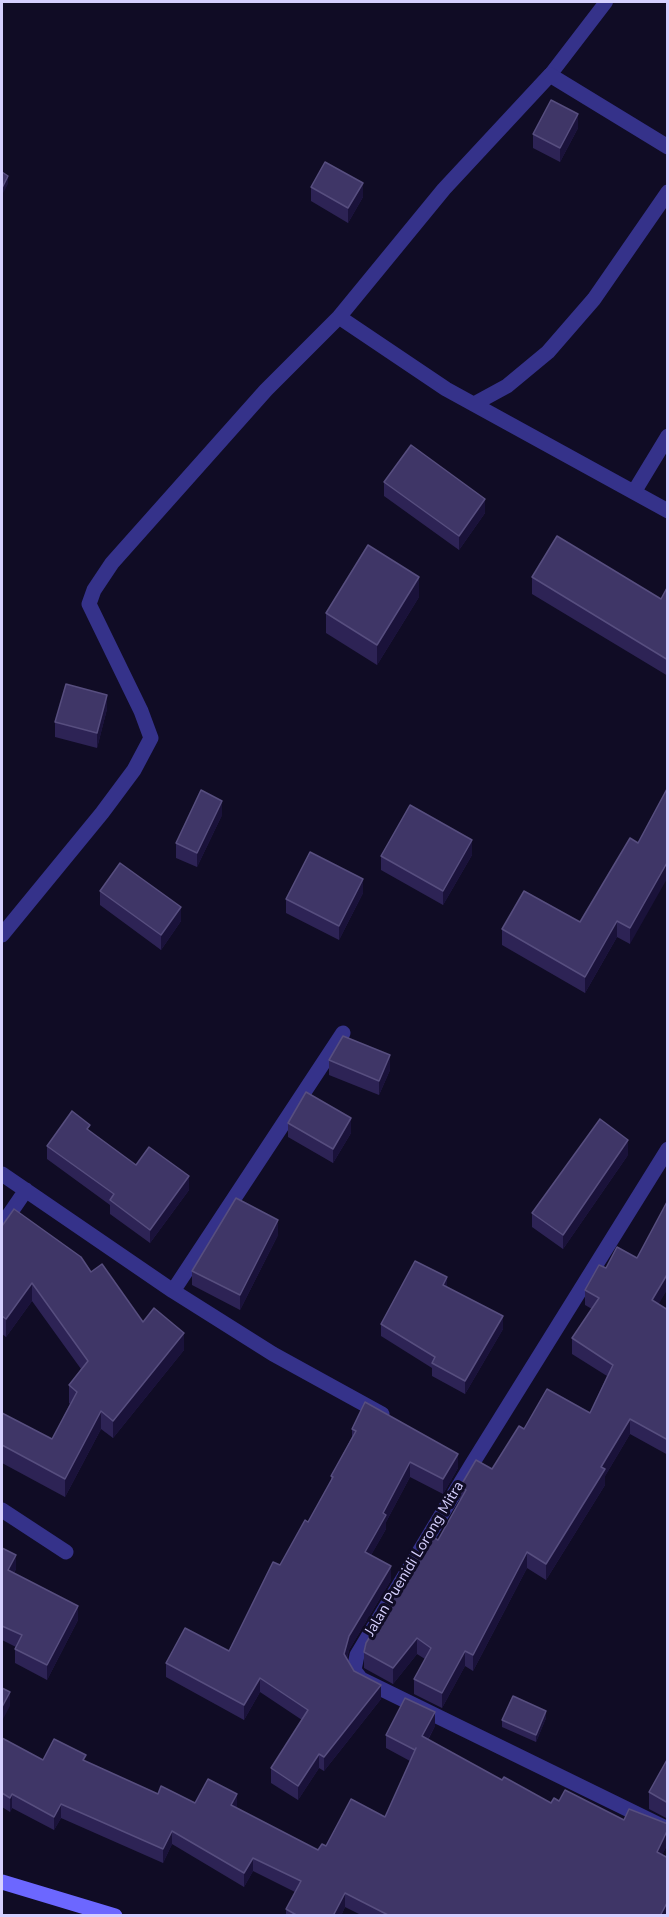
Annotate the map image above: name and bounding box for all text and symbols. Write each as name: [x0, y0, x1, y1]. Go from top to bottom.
street label: Jalan Puenidi Lorong Mitra: [362, 1478, 468, 1640]

